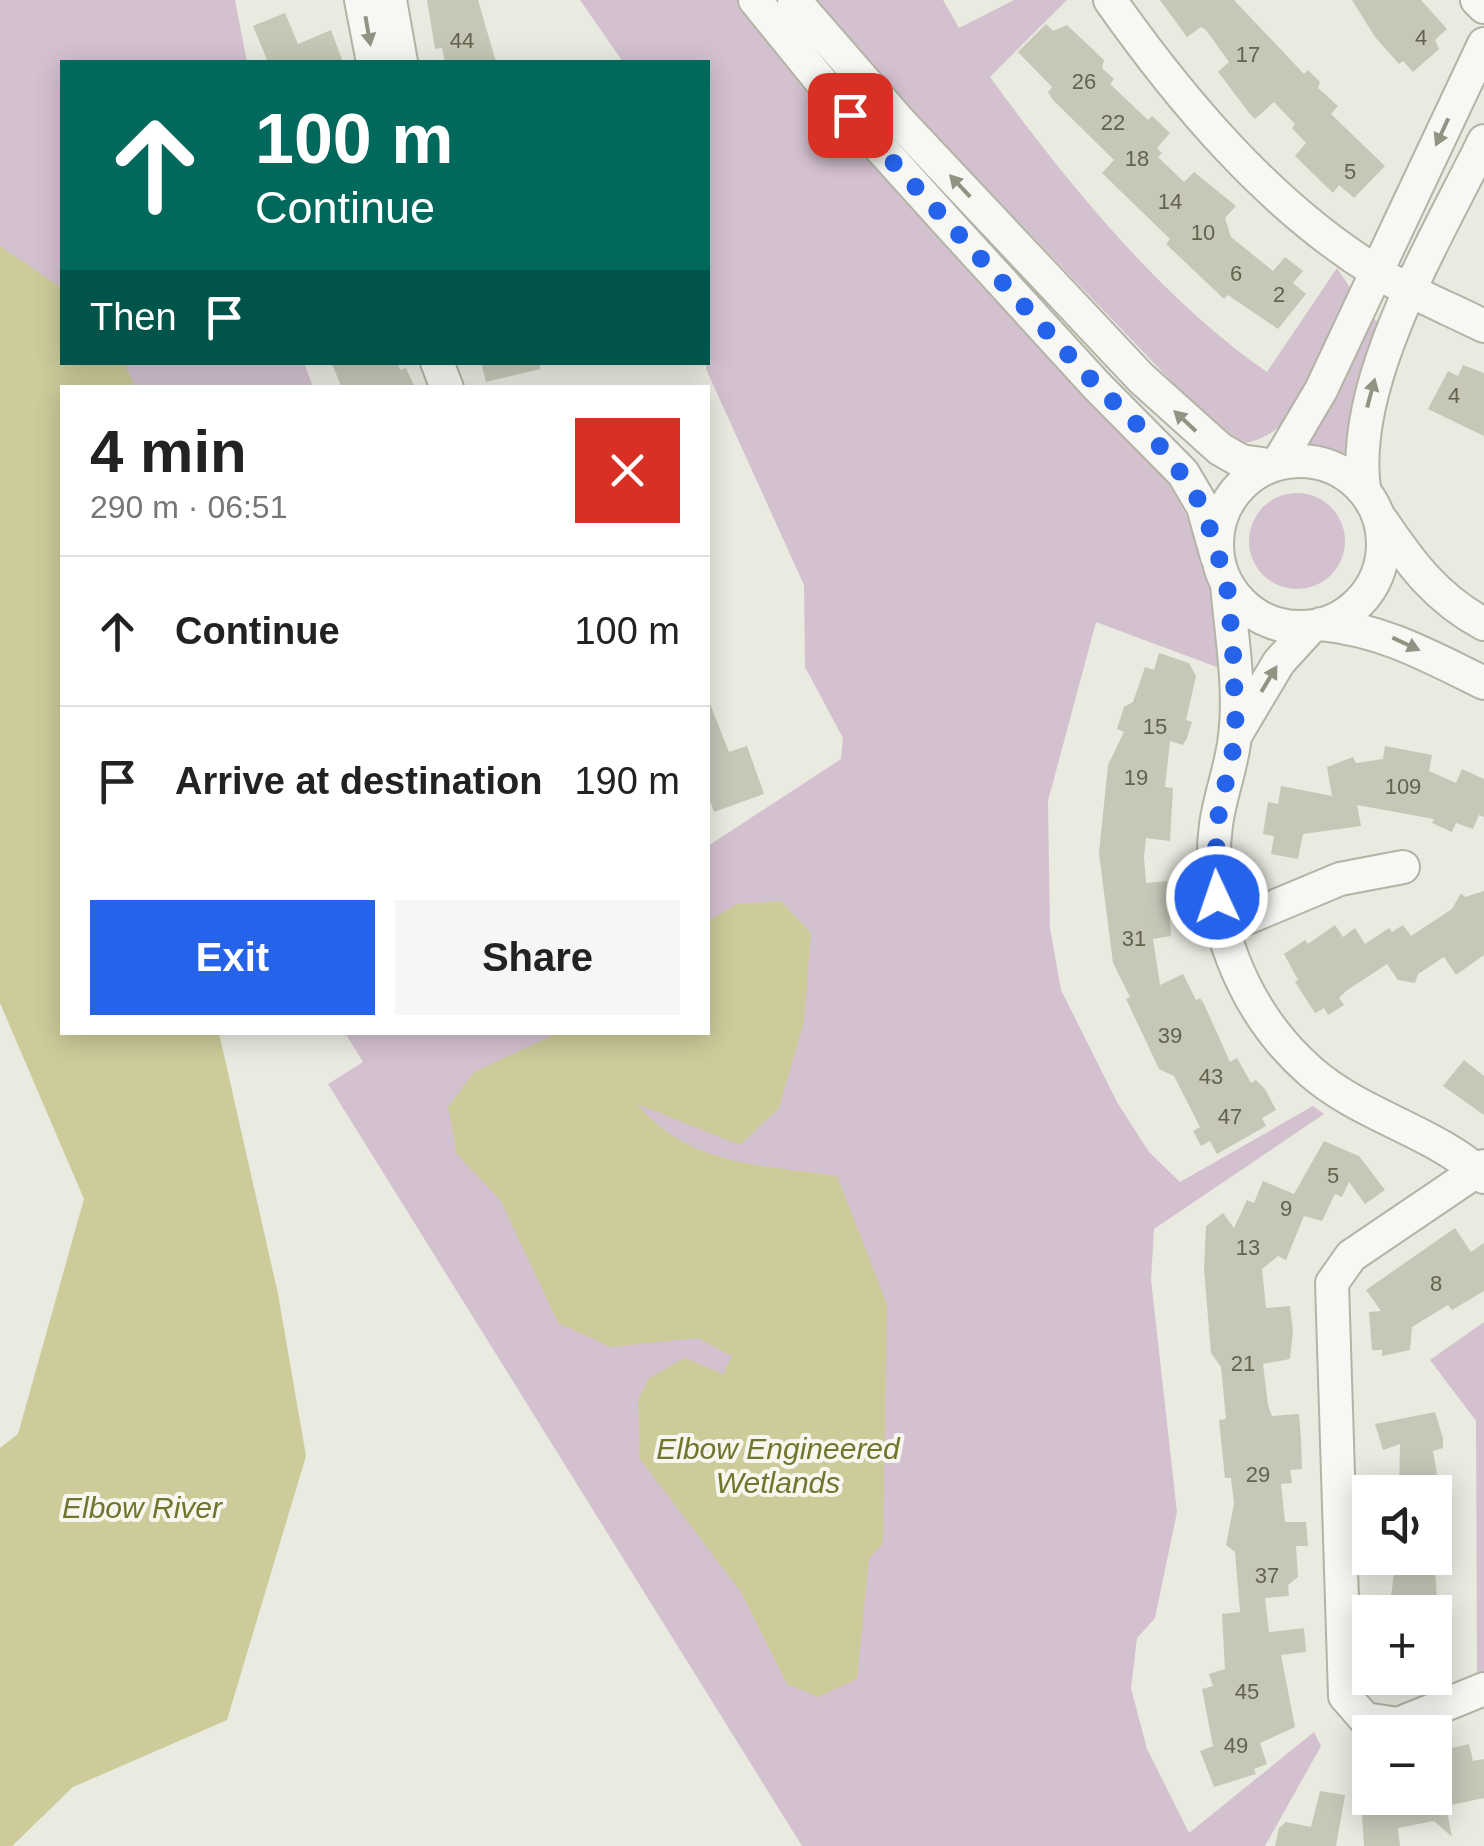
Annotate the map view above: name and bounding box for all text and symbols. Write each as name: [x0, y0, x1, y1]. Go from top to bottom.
one-way arrow: [361, 16, 376, 47]
house number: 4: [1415, 25, 1427, 50]
house number: 44: [450, 28, 474, 53]
house number: 17: [1236, 42, 1260, 67]
house number: 26: [1072, 69, 1096, 94]
pin: [808, 73, 893, 158]
icon: arrive: [823, 88, 878, 143]
icon: ahead: [90, 100, 220, 230]
text: 100 m: [255, 100, 453, 178]
house number: 22: [1101, 110, 1125, 135]
one-way arrow: [1434, 118, 1451, 147]
house number: 18: [1125, 146, 1149, 171]
house number: 5: [1344, 159, 1356, 184]
one-way arrow: [949, 175, 972, 199]
text: Continue: [255, 182, 435, 233]
house number: 14: [1158, 189, 1182, 214]
house number: 10: [1191, 220, 1215, 245]
house number: 6: [1230, 261, 1242, 286]
house number: 2: [1273, 282, 1285, 307]
icon: arrive: [197, 290, 252, 345]
text: Then: [90, 296, 177, 338]
one-way arrow: [1363, 377, 1379, 408]
house number: 4: [1448, 383, 1460, 408]
one-way arrow: [1174, 410, 1198, 433]
text: 4 min: [90, 418, 247, 485]
button: close: [575, 418, 680, 523]
text: 290 m · 06:51: [90, 489, 287, 525]
icon: ahead: [90, 604, 145, 659]
text: Continue: [175, 610, 340, 652]
text: 100 m: [574, 610, 680, 652]
one-way arrow: [1391, 636, 1420, 653]
one-way arrow: [1260, 665, 1278, 693]
house number: 15: [1143, 714, 1167, 739]
icon: arrive: [90, 754, 145, 809]
text: Arrive at destination: [175, 760, 542, 802]
text: 190 m: [574, 760, 680, 802]
house number: 19: [1124, 765, 1148, 790]
house number: 109: [1385, 774, 1421, 799]
position arrow: [1165, 845, 1269, 949]
button: Exit: [90, 900, 375, 1015]
button: Share: [395, 900, 680, 1015]
house number: 31: [1122, 926, 1146, 951]
house number: 39: [1158, 1023, 1182, 1048]
house number: 43: [1199, 1064, 1223, 1089]
house number: 47: [1218, 1104, 1242, 1129]
house number: 5: [1327, 1163, 1339, 1188]
house number: 9: [1280, 1196, 1292, 1221]
house number: 13: [1236, 1235, 1260, 1260]
house number: 8: [1430, 1271, 1442, 1296]
house number: 21: [1231, 1351, 1255, 1376]
water label: Elbow Engineered Wetlands: [656, 1432, 901, 1499]
house number: 29: [1246, 1462, 1270, 1487]
map controls: [1352, 1475, 1452, 1815]
button: sound: [1352, 1475, 1452, 1575]
water label: Elbow River: [62, 1491, 223, 1524]
house number: 37: [1255, 1563, 1279, 1588]
button: +: [1352, 1595, 1452, 1695]
house number: 45: [1235, 1679, 1259, 1704]
button: −: [1352, 1715, 1452, 1815]
house number: 49: [1224, 1733, 1248, 1758]

